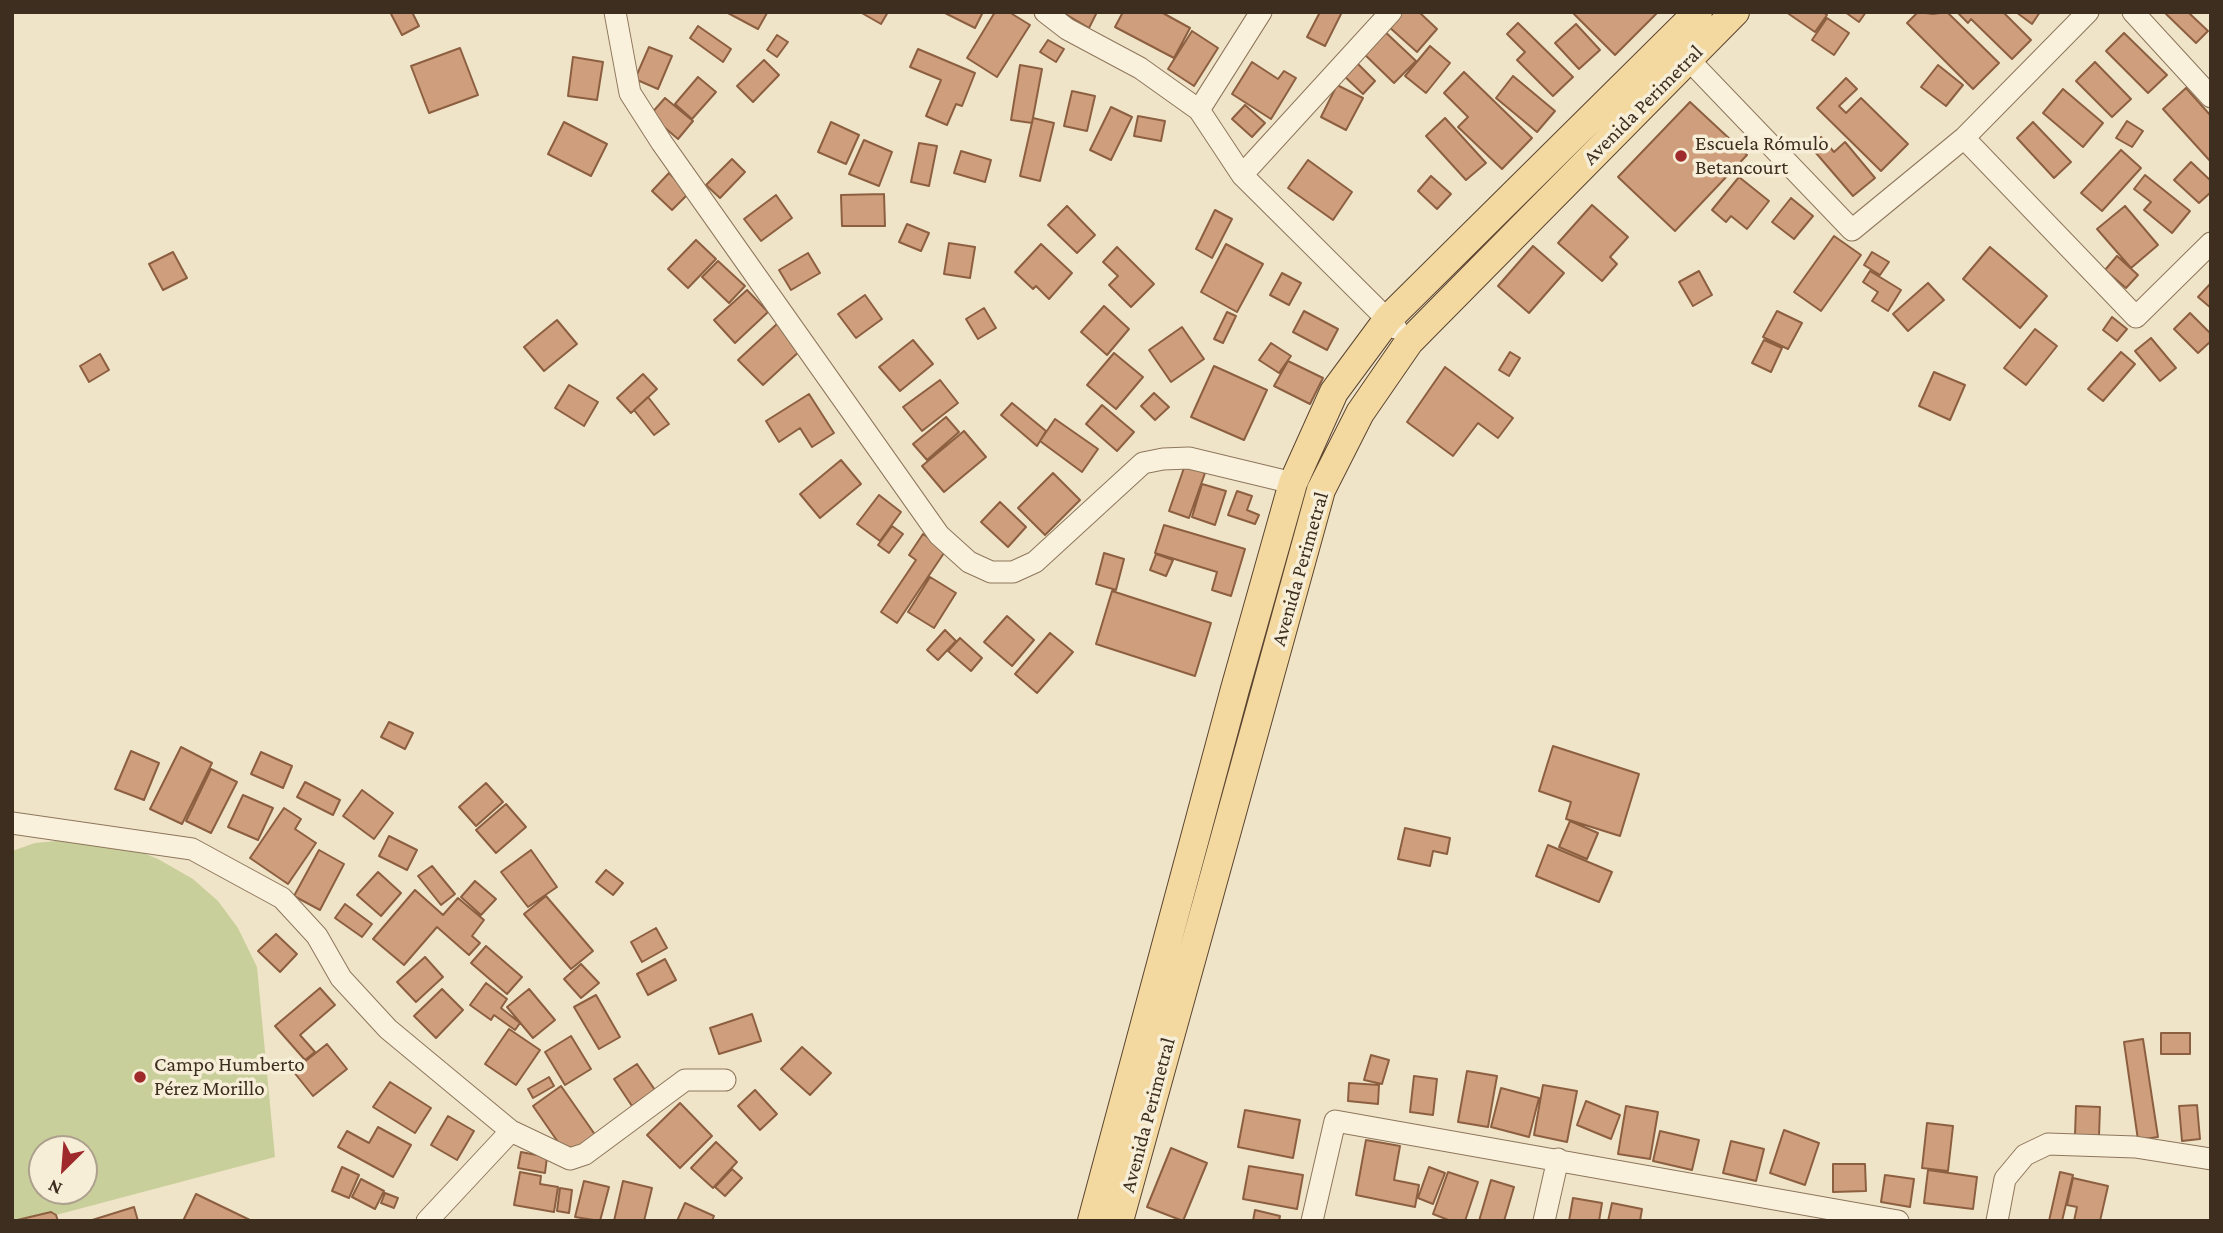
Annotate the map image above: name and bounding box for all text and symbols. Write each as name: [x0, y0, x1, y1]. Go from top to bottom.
street label: Avenida Perimetral: [1578, 40, 1708, 170]
place label: Escuela Rómulo Betancourt: [1695, 131, 1829, 181]
marker: Escuela Rómulo Betancourt: [1673, 148, 1689, 164]
street label: Avenida Perimetral: [1266, 489, 1334, 649]
street label: Avenida Perimetral: [1115, 1035, 1181, 1195]
place label: Campo Humberto Pérez Morillo: [154, 1052, 305, 1102]
marker: Campo Humberto Pérez Morillo: [132, 1069, 148, 1085]
north arrow: [28, 1135, 98, 1205]
text: N: [44, 1175, 65, 1200]

